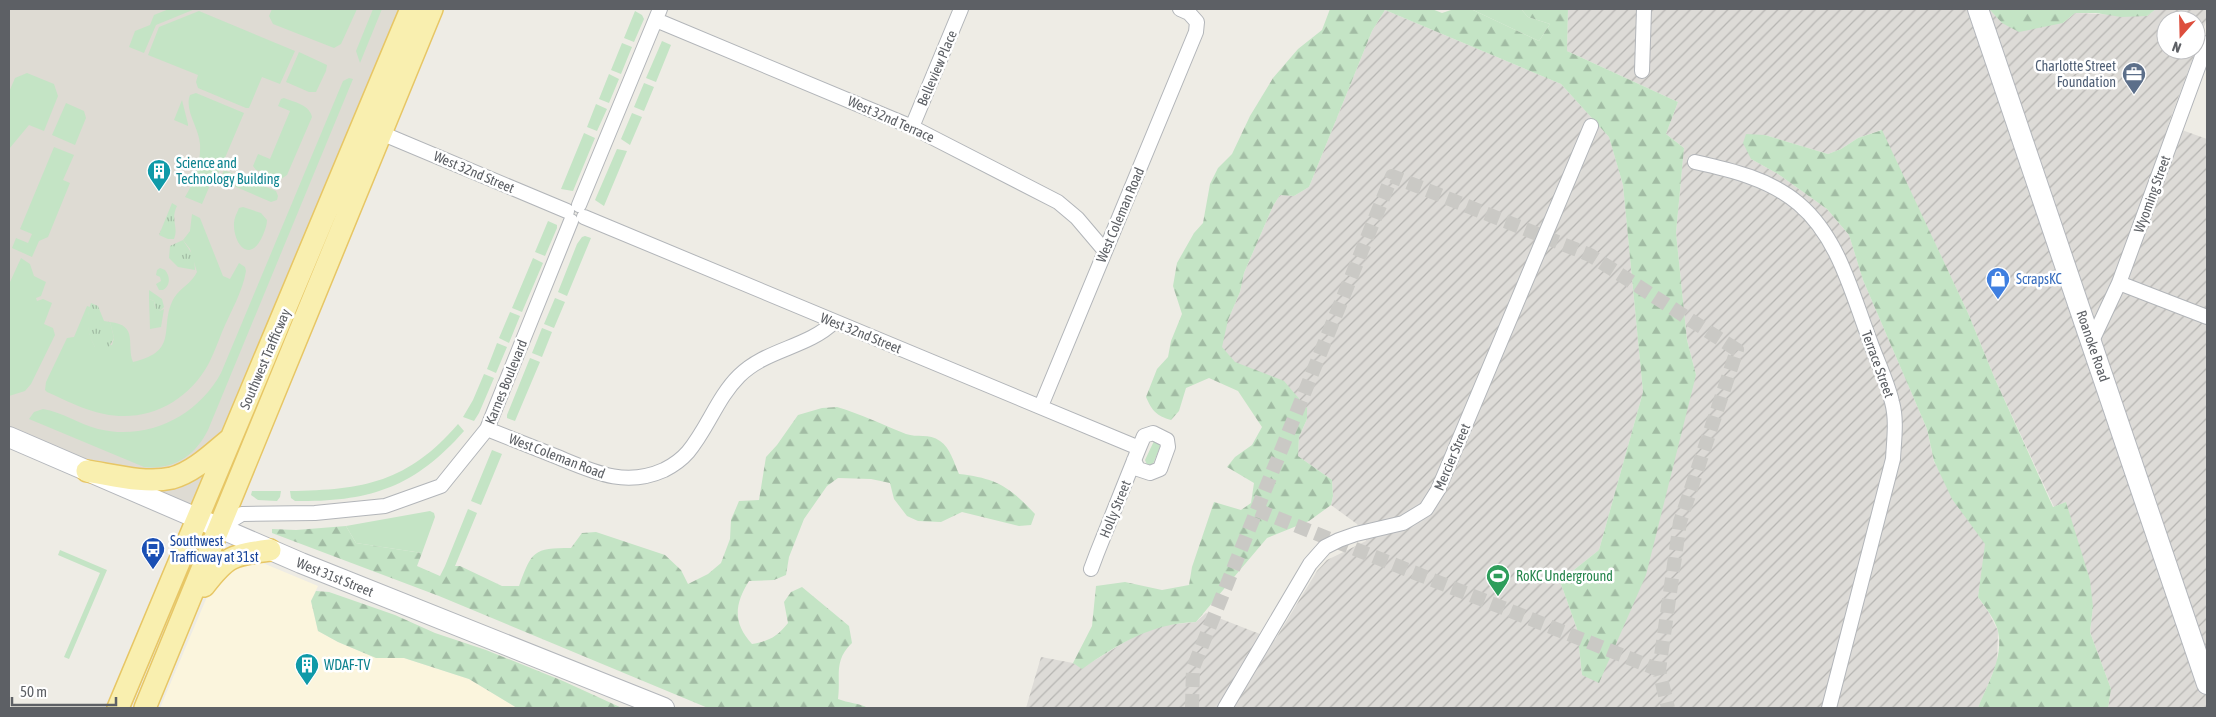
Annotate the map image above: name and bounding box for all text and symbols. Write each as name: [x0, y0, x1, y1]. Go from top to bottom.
north arrow: [2156, 10, 2206, 60]
street label: Belleview Place: [914, 28, 960, 108]
text: N: [2170, 38, 2183, 56]
place label: Charlotte Street Foundation: [2035, 58, 2116, 90]
office icon: Charlotte Street Foundation: [2121, 61, 2147, 95]
street label: West 32nd Terrace: [845, 93, 937, 145]
street label: West 32nd Street: [431, 148, 517, 196]
street label: Wyoming Street: [2131, 153, 2173, 235]
place label: Science and Technology Building: [176, 155, 280, 187]
building icon: Science and Technology Building: [146, 158, 172, 192]
street label: West Coleman Road: [1093, 165, 1147, 265]
shop icon: ScrapsKC: [1985, 266, 2011, 300]
place label: ScrapsKC: [2016, 271, 2062, 287]
street label: Southwest Trafficway: [237, 306, 293, 412]
street label: Roanoke Road: [2073, 308, 2113, 384]
street label: West 32nd Street: [818, 309, 904, 357]
street label: Terrace Street: [1858, 328, 1898, 400]
street label: Karnes Boulevard: [482, 337, 530, 427]
street label: Mercier Street: [1431, 421, 1473, 493]
street label: West Coleman Road: [507, 430, 607, 482]
street label: Holly Street: [1096, 478, 1134, 540]
place label: Southwest Trafficway at 31st: [170, 533, 259, 565]
bus stop icon: Southwest Trafficway at 31st: [140, 536, 166, 570]
street label: West 31st Street: [294, 554, 376, 600]
sports icon: RoKC Underground: [1485, 563, 1511, 597]
place label: RoKC Underground: [1516, 568, 1613, 584]
building icon: WDAF-TV: [294, 652, 320, 686]
place label: WDAF-TV: [324, 657, 370, 673]
scale bar: [12, 674, 116, 706]
text: 50 m: [20, 683, 47, 700]

